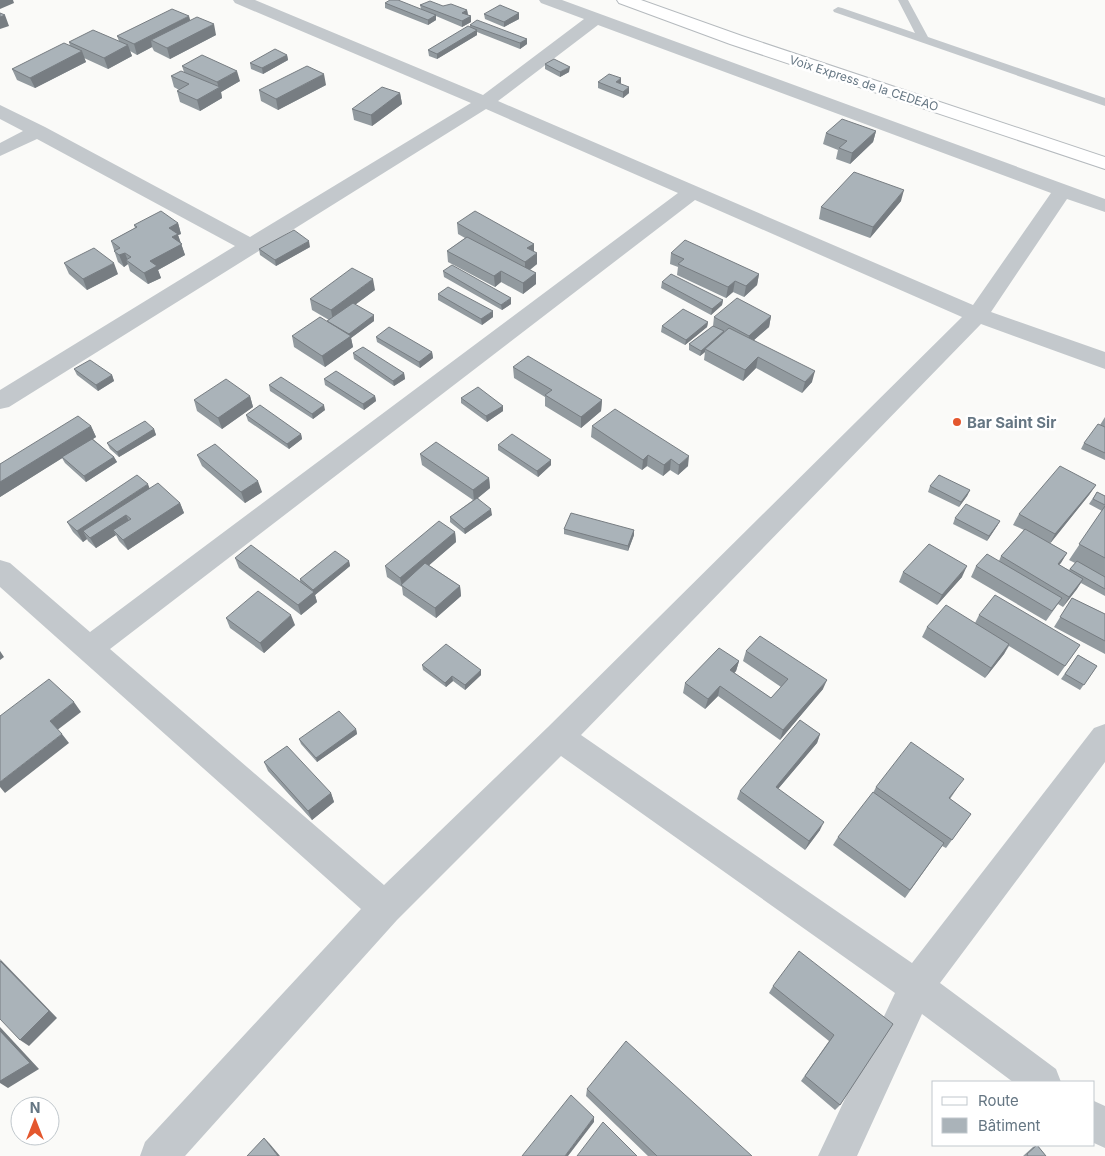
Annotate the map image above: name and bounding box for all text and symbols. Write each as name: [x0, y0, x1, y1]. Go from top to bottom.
street label: Voix Express de la CEDEAO: [788, 52, 940, 114]
place label: Bar Saint Sir: [967, 413, 1056, 432]
marker: Bar Saint Sir: [951, 416, 963, 428]
legend: [932, 1081, 1095, 1146]
text: Route: [978, 1091, 1019, 1110]
north arrow: [10, 1096, 60, 1146]
text: N: [30, 1099, 40, 1116]
text: Bâtiment: [978, 1116, 1041, 1135]

